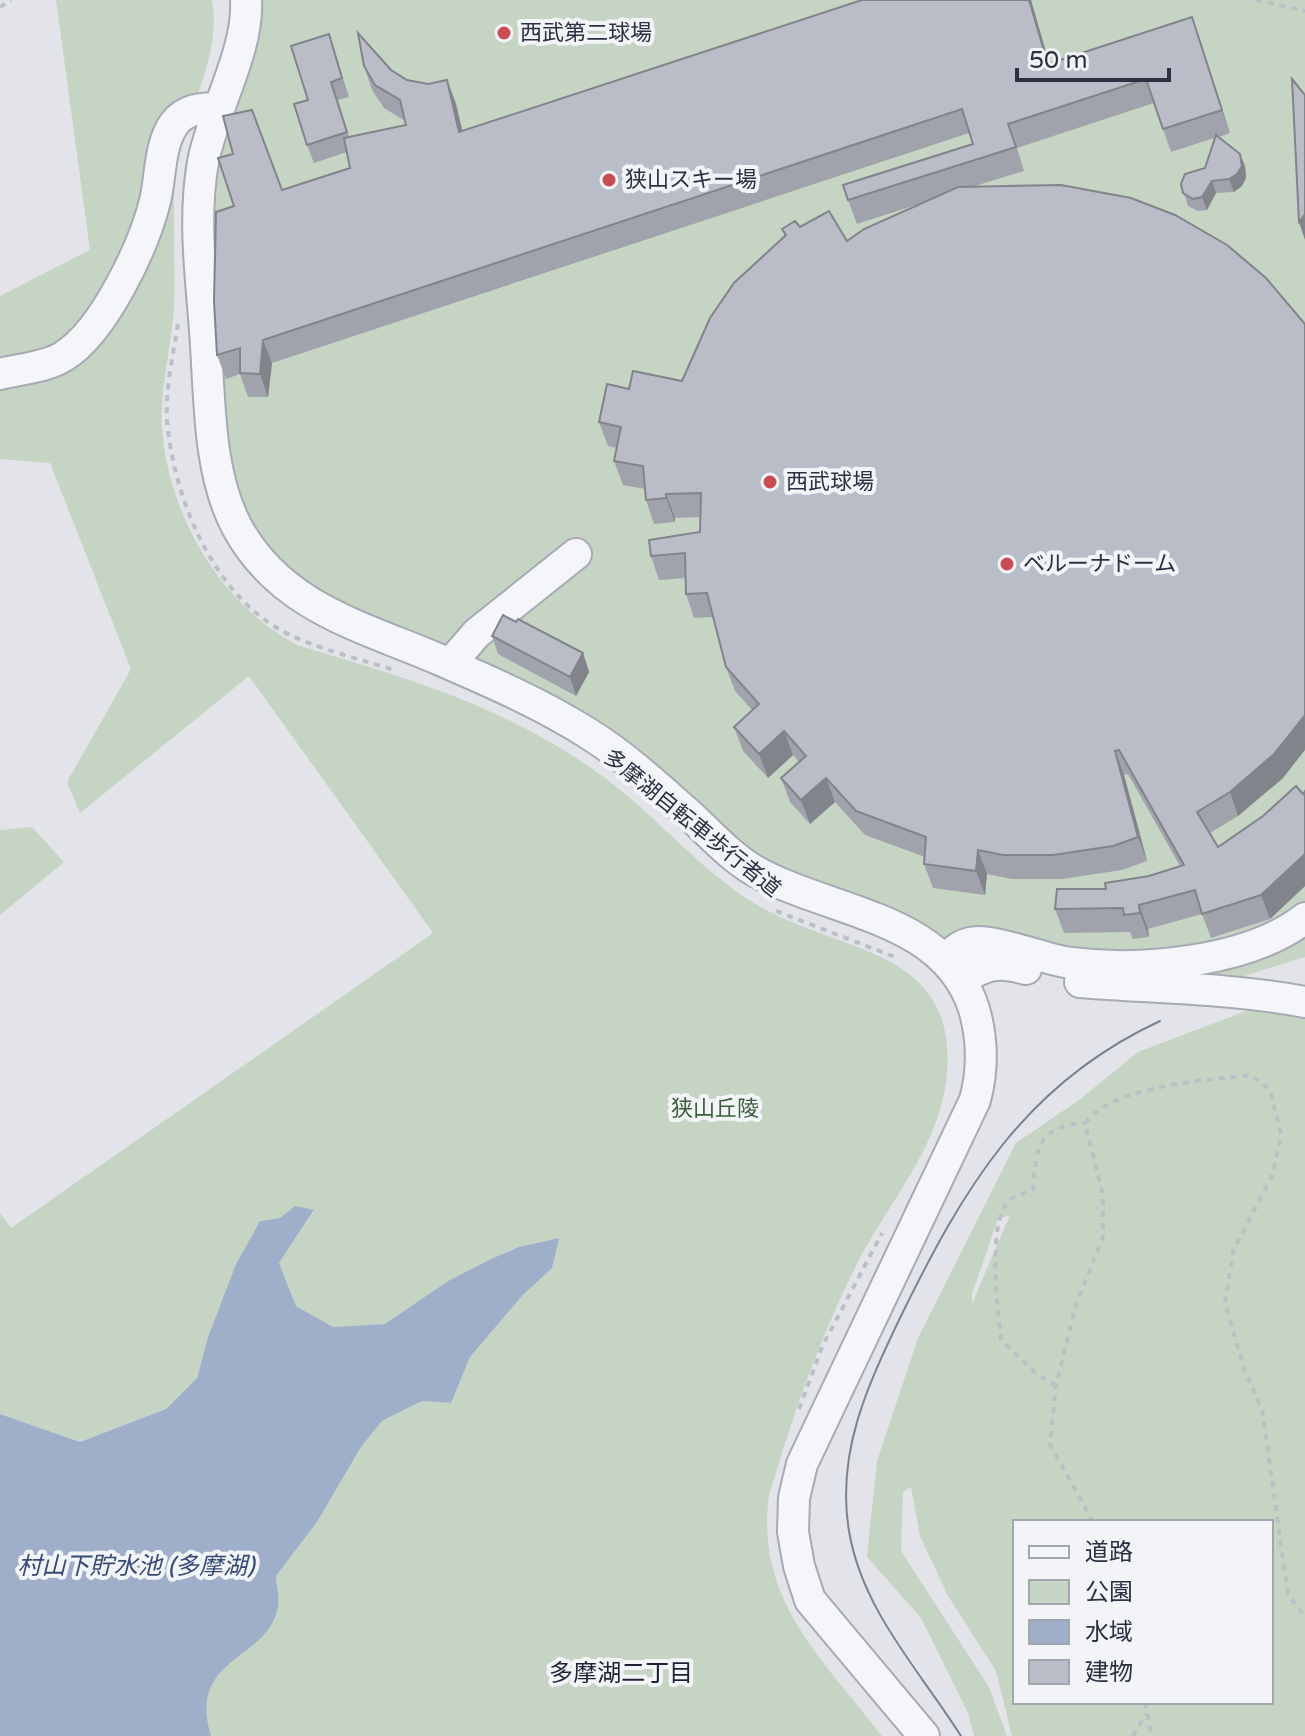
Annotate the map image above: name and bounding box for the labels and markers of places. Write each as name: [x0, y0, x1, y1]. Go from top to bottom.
place label: 西武第二球場: [520, 20, 652, 46]
marker: 西武第二球場: [495, 24, 513, 42]
place label: 狭山スキー場: [625, 167, 757, 193]
marker: 狭山スキー場: [600, 171, 618, 189]
place label: 西武球場: [786, 469, 874, 495]
marker: 西武球場: [761, 473, 779, 491]
place label: ベルーナドーム: [1023, 551, 1176, 577]
marker: ベルーナドーム: [998, 555, 1016, 573]

